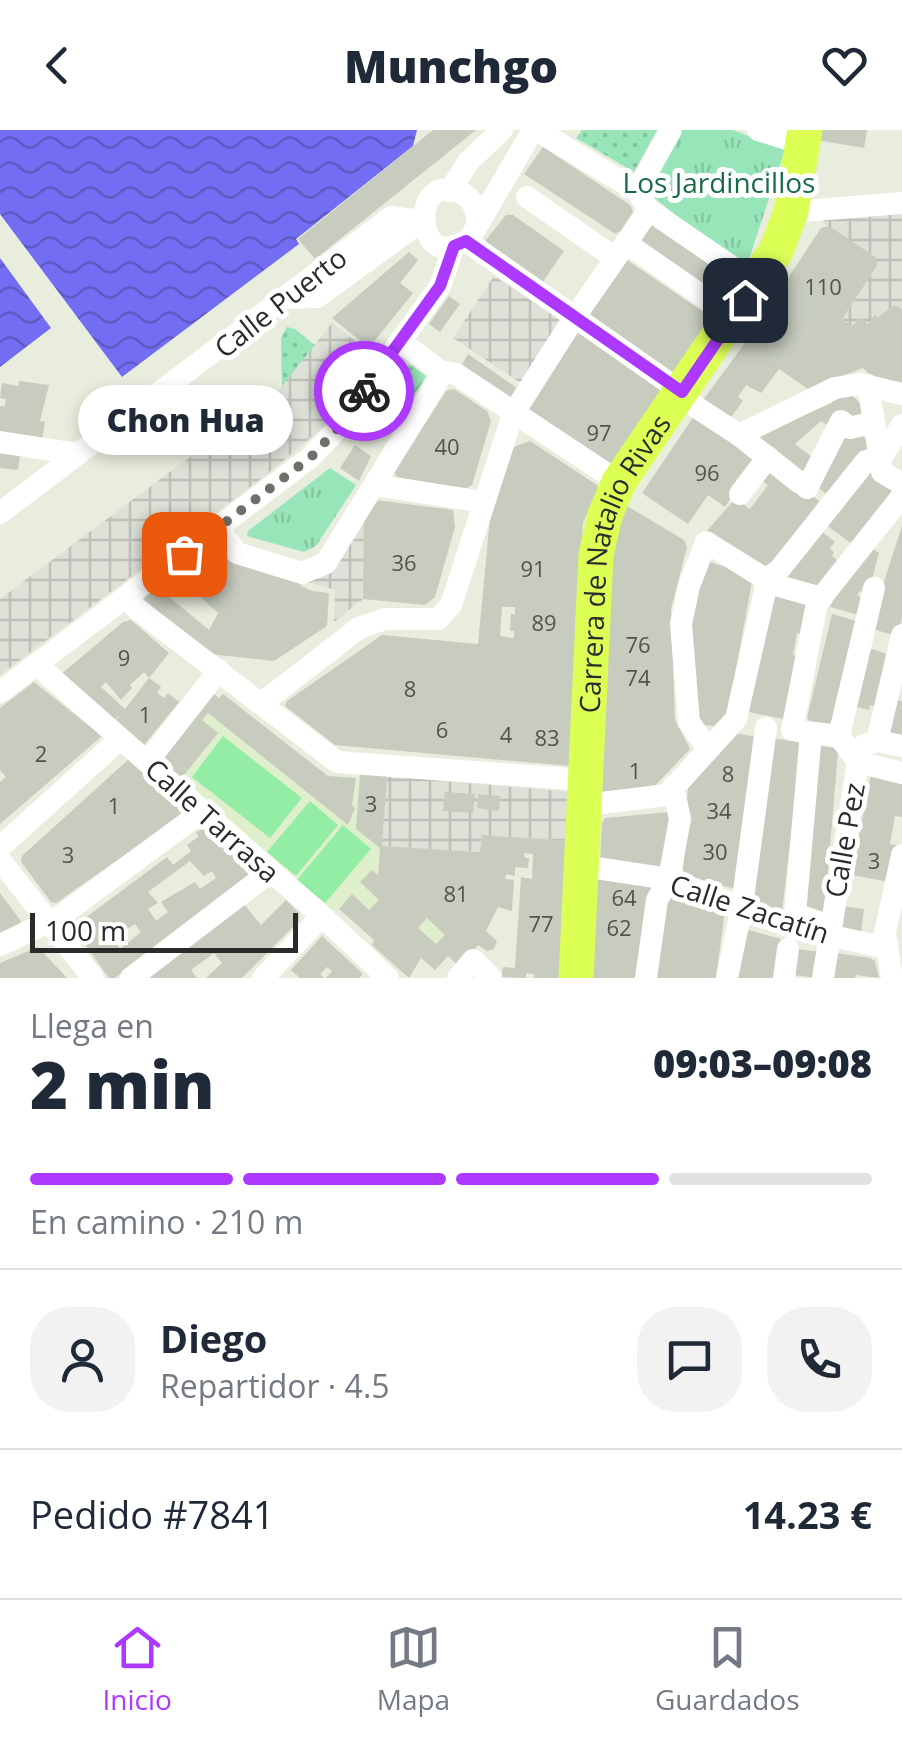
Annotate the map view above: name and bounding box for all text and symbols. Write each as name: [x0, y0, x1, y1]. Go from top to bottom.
text: Munchgo: [344, 35, 558, 96]
icon: back: [30, 38, 85, 93]
icon: heart: [817, 38, 872, 93]
park label: Los Jardincillos: [623, 163, 815, 201]
street label: Calle Puerto: [206, 238, 354, 366]
pin: [703, 258, 788, 343]
house number: 110: [804, 271, 842, 301]
icon: home: [718, 273, 773, 328]
courier: [314, 341, 414, 441]
icon: bike: [337, 364, 392, 419]
callout: Chon Hua: [76, 384, 292, 454]
text: Chon Hua: [106, 398, 265, 441]
street label: Carrera de Natalio Rivas: [570, 406, 679, 714]
house number: 97: [586, 417, 612, 447]
house number: 40: [434, 431, 460, 461]
house number: 96: [694, 457, 720, 487]
pin: [142, 512, 227, 597]
icon: bag: [157, 527, 212, 582]
house number: 36: [391, 547, 417, 577]
house number: 91: [520, 553, 546, 583]
house number: 89: [531, 607, 557, 637]
house number: 76: [625, 629, 651, 659]
house number: 9: [118, 642, 130, 672]
house number: 74: [625, 662, 651, 692]
house number: 8: [404, 673, 416, 703]
house number: 1: [139, 699, 151, 729]
house number: 6: [436, 714, 448, 744]
house number: 4: [500, 719, 513, 749]
house number: 83: [534, 722, 560, 752]
house number: 2: [35, 738, 47, 768]
street label: Calle Tarrasa: [138, 749, 288, 891]
house number: 1: [629, 755, 641, 785]
house number: 8: [722, 758, 734, 788]
street label: Calle Pez: [815, 780, 873, 900]
house number: 3: [365, 788, 377, 818]
house number: 1: [108, 790, 120, 820]
house number: 34: [706, 795, 732, 825]
house number: 30: [702, 836, 728, 866]
house number: 3: [62, 839, 74, 869]
house number: 3: [868, 845, 880, 875]
street label: Calle Zacatín: [666, 864, 834, 952]
house number: 81: [443, 878, 469, 908]
house number: 64: [611, 882, 637, 912]
scale bar: [30, 908, 298, 953]
house number: 77: [528, 908, 554, 938]
text: 100 m: [45, 911, 126, 949]
house number: 62: [606, 912, 632, 942]
text: Llega en: [30, 1004, 154, 1047]
text: 09:03–09:08: [653, 1037, 872, 1089]
text: 2 min: [30, 1040, 215, 1128]
text: En camino · 210 m: [30, 1200, 303, 1243]
button: person: [30, 1307, 135, 1412]
button: chat: [637, 1307, 742, 1412]
button: phone: [767, 1307, 872, 1412]
text: Diego: [160, 1312, 267, 1364]
text: Repartidor · 4.5: [160, 1364, 390, 1407]
text: Pedido #7841: [30, 1488, 274, 1540]
text: 14.23 €: [743, 1488, 872, 1540]
tab: Inicio: [102, 1620, 172, 1718]
tab: Mapa: [377, 1620, 450, 1718]
tab: Guardados: [655, 1620, 800, 1718]

